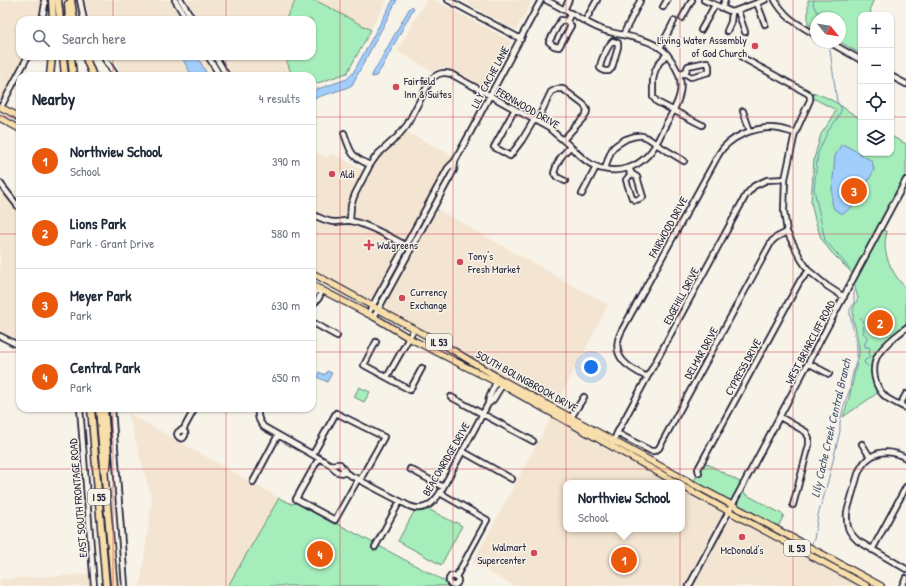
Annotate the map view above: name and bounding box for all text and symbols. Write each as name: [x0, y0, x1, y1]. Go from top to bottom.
north arrow: [810, 12, 846, 48]
map controls: [858, 12, 894, 156]
button: +: [858, 12, 894, 48]
search box: [16, 16, 316, 60]
icon: search: [30, 27, 52, 49]
text: Search here: [62, 28, 126, 49]
place label: Living Water Assembly of God Church: [657, 33, 747, 60]
marker: Living Water Assembly of God Church: [750, 41, 760, 51]
street label: LILY CACHE LANE: [468, 43, 512, 110]
button: −: [858, 48, 894, 84]
place label: Fairfield Inn & Suites: [403, 74, 452, 101]
marker: Fairfield Inn & Suites: [391, 82, 401, 92]
street label: FERNWOOD DRIVE: [493, 84, 562, 132]
button: locate: [858, 84, 894, 120]
text: Nearby: [32, 87, 75, 110]
text: 4 results: [259, 89, 300, 107]
button: layers: [858, 120, 894, 156]
text: Northview School: [70, 141, 162, 162]
text: 1: [43, 152, 47, 170]
text: 390 m: [272, 152, 300, 170]
text: School: [70, 162, 100, 180]
place label: Aldi: [340, 167, 355, 181]
marker: Aldi: [327, 169, 337, 179]
pin: 3: [841, 176, 867, 206]
street label: FAIRWOOD DRIVE: [645, 194, 691, 261]
text: Lions Park: [70, 213, 126, 234]
text: 2: [42, 224, 48, 242]
text: 580 m: [271, 224, 300, 242]
text: Park · Grant Drive: [70, 234, 154, 252]
place label: Walgreens: [377, 238, 418, 252]
marker: Walgreens: [364, 240, 374, 250]
place label: Tony's Fresh Market: [467, 249, 520, 276]
marker: Tony's Fresh Market: [455, 257, 465, 267]
street label: EDGEHILL DRIVE: [660, 265, 702, 327]
text: Meyer Park: [70, 285, 132, 306]
place label: Currency Exchange: [410, 285, 448, 312]
marker: Currency Exchange: [397, 293, 407, 303]
text: 3: [42, 296, 48, 314]
text: 630 m: [271, 296, 300, 314]
street label: WEST BRIARCLIFF ROAD: [782, 297, 838, 386]
text: Park: [70, 306, 92, 324]
pin: 2: [867, 308, 893, 338]
street label: DELMAR DRIVE: [681, 324, 721, 382]
road number: IL 53: [426, 334, 452, 350]
street label: CYPRESS DRIVE: [722, 336, 764, 398]
street label: SOUTH BOLINGBROOK DRIVE: [474, 347, 581, 415]
water label: Lily Cache Creek Central Branch: [806, 356, 855, 499]
text: Central Park: [70, 357, 140, 378]
your location: [581, 357, 601, 377]
text: 4: [43, 368, 47, 386]
text: 650 m: [272, 368, 300, 386]
text: Park: [70, 378, 92, 396]
street label: BEACONRIDGE DRIVE: [419, 419, 473, 499]
street label: EAST SOUTH FRONTAGE ROAD: [66, 437, 90, 558]
popup: [563, 480, 685, 532]
text: Northview School: [578, 487, 670, 508]
road number: I 55: [88, 489, 110, 505]
text: School: [578, 508, 608, 526]
marker: McDonald's: [737, 532, 747, 542]
pin: 4: [307, 539, 333, 569]
place label: Walmart Supercenter: [477, 540, 527, 567]
road number: IL 53: [784, 540, 810, 556]
place label: McDonald's: [720, 543, 764, 557]
pin: 1: [611, 545, 637, 575]
marker: Walmart Supercenter: [529, 548, 539, 558]

